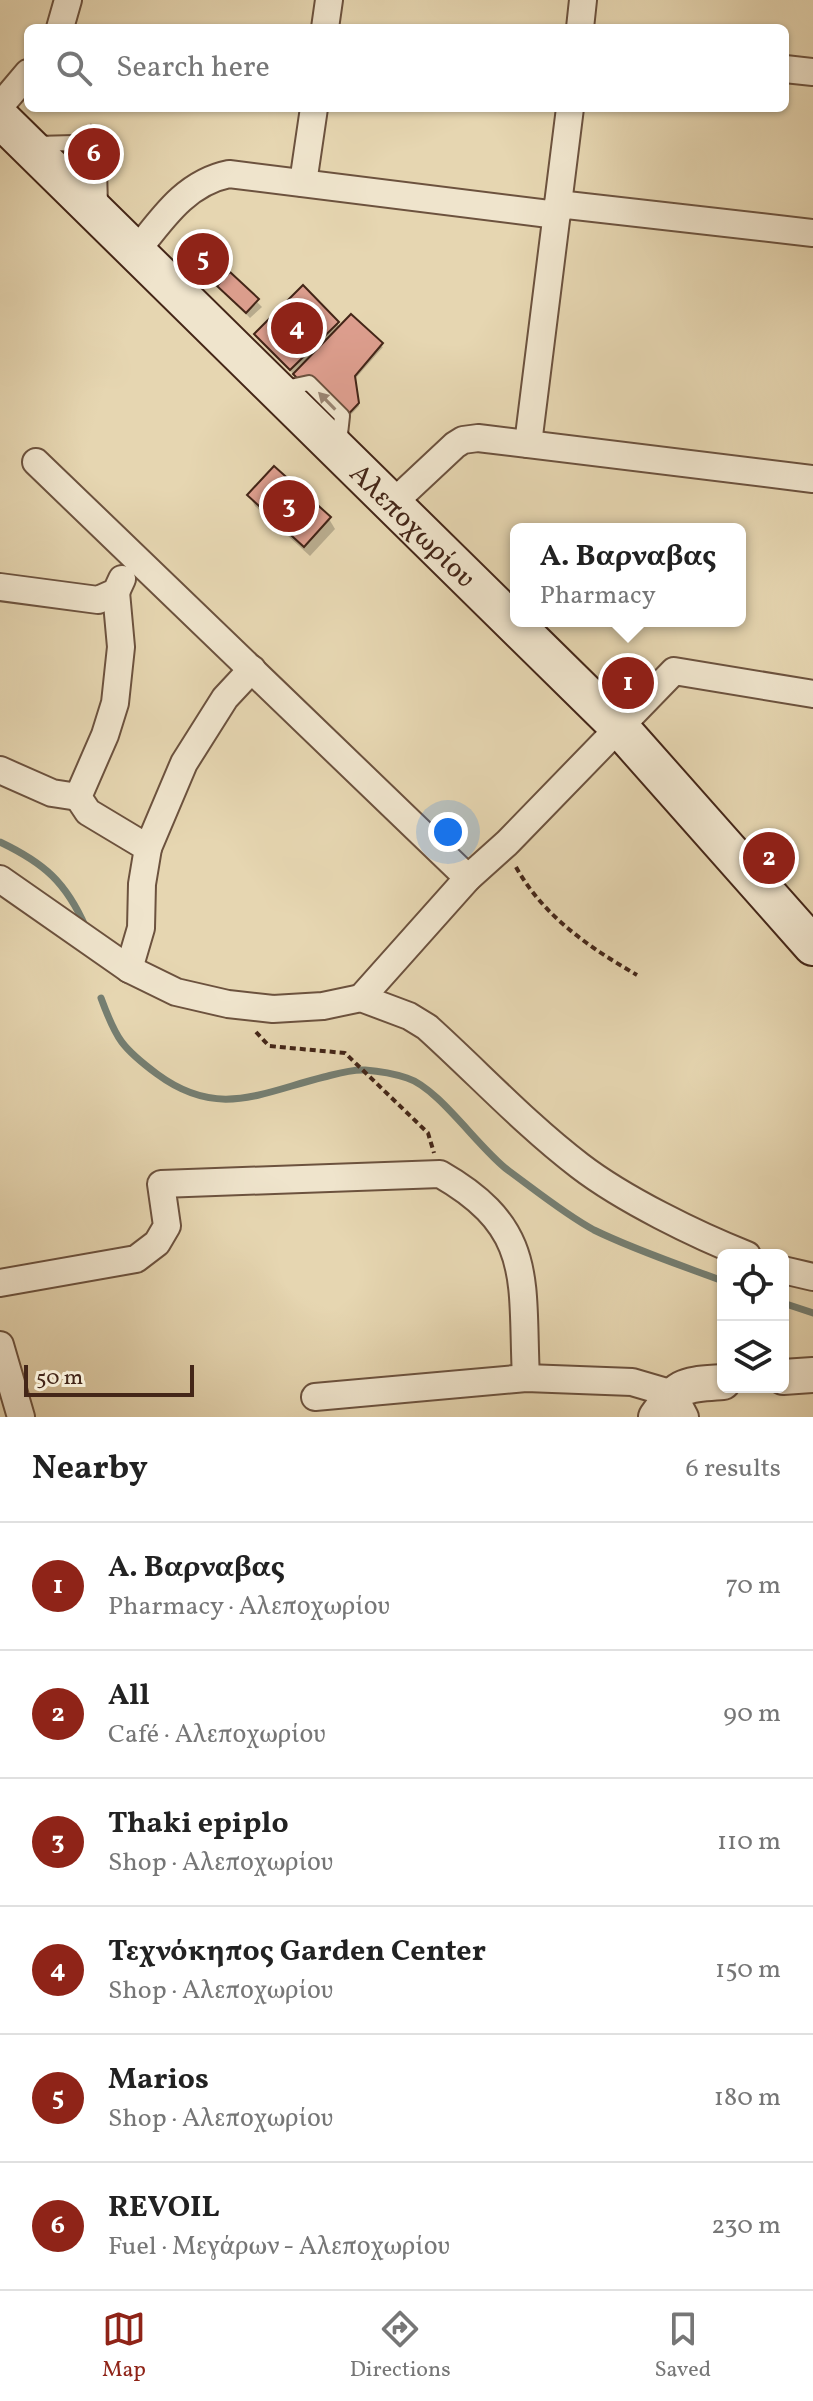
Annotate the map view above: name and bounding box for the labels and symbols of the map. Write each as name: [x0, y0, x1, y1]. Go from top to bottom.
pin: 6: [68, 124, 120, 184]
pin: 5: [177, 229, 229, 289]
pin: 4: [271, 298, 323, 358]
one-way arrow: [318, 392, 337, 411]
street label: Αλεποχωρίου: [340, 456, 483, 598]
pin: 3: [263, 476, 315, 536]
pin: 1: [602, 653, 654, 713]
your location: [428, 812, 468, 852]
pin: 2: [743, 828, 795, 888]
scale bar: [24, 1361, 194, 1397]

